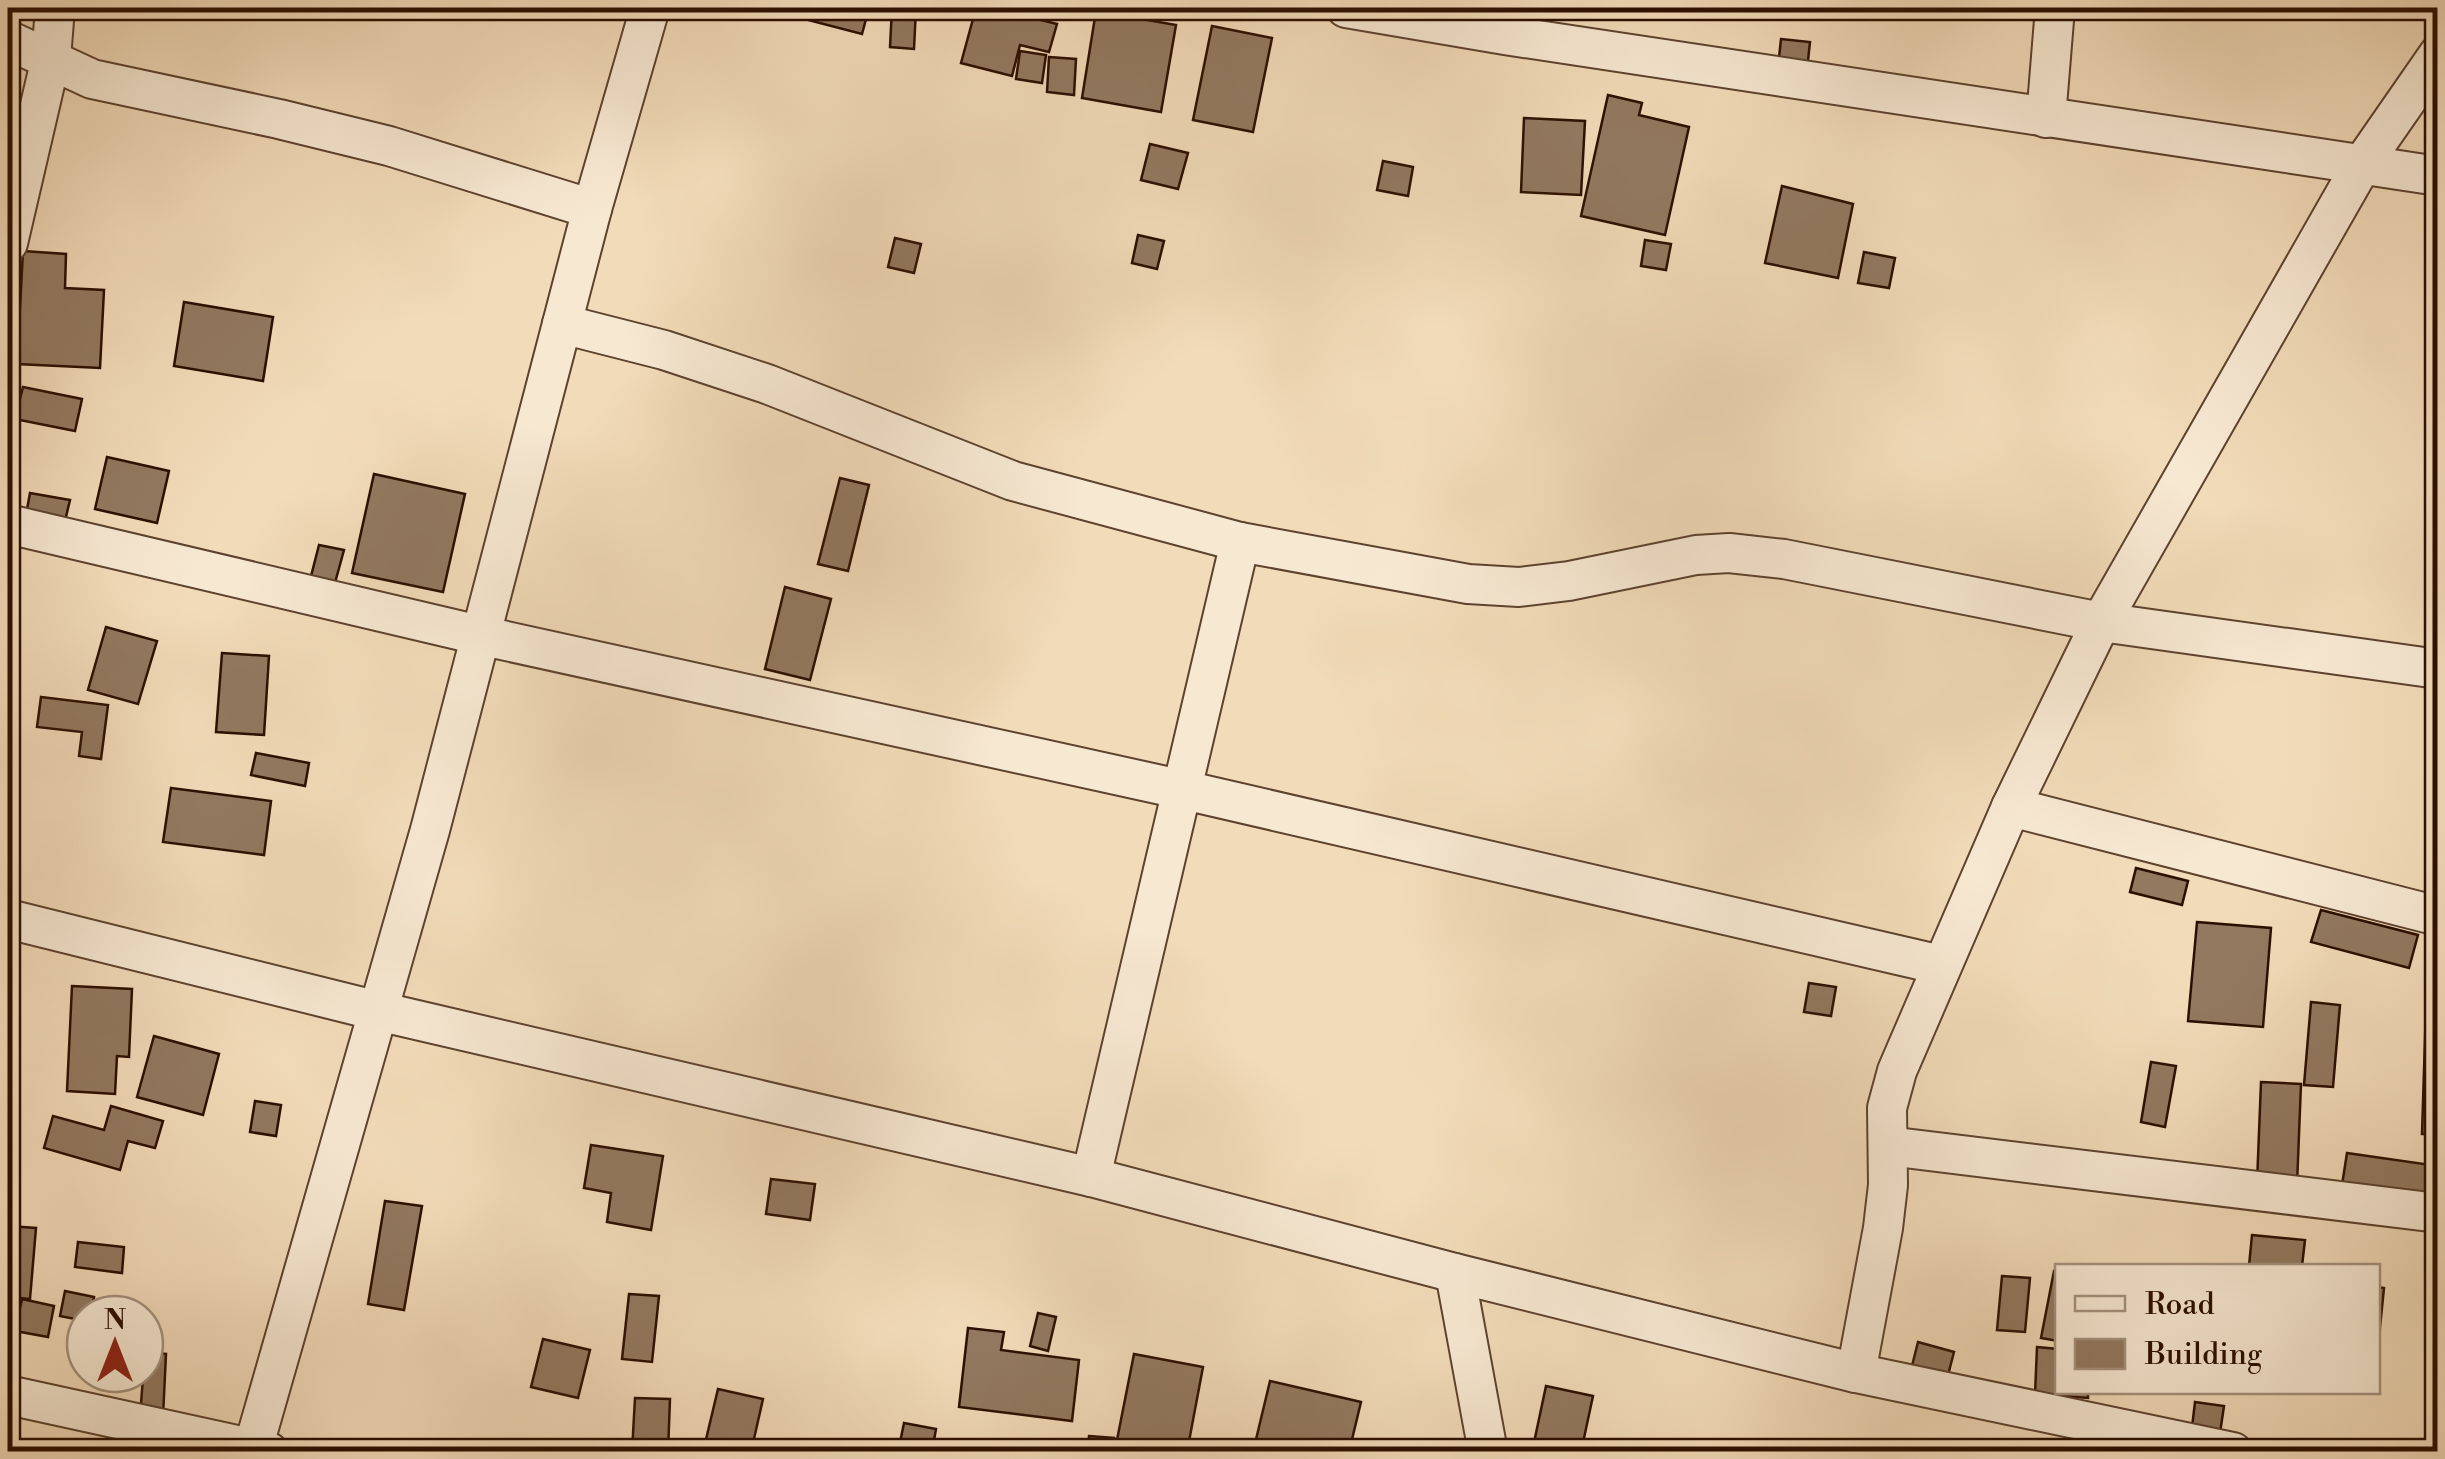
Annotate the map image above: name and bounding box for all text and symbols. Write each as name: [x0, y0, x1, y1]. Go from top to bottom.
legend: [2055, 1264, 2380, 1394]
text: Road: [2145, 1286, 2215, 1324]
north arrow: [65, 1294, 165, 1394]
text: N: [104, 1303, 126, 1338]
text: Building: [2144, 1336, 2263, 1374]

